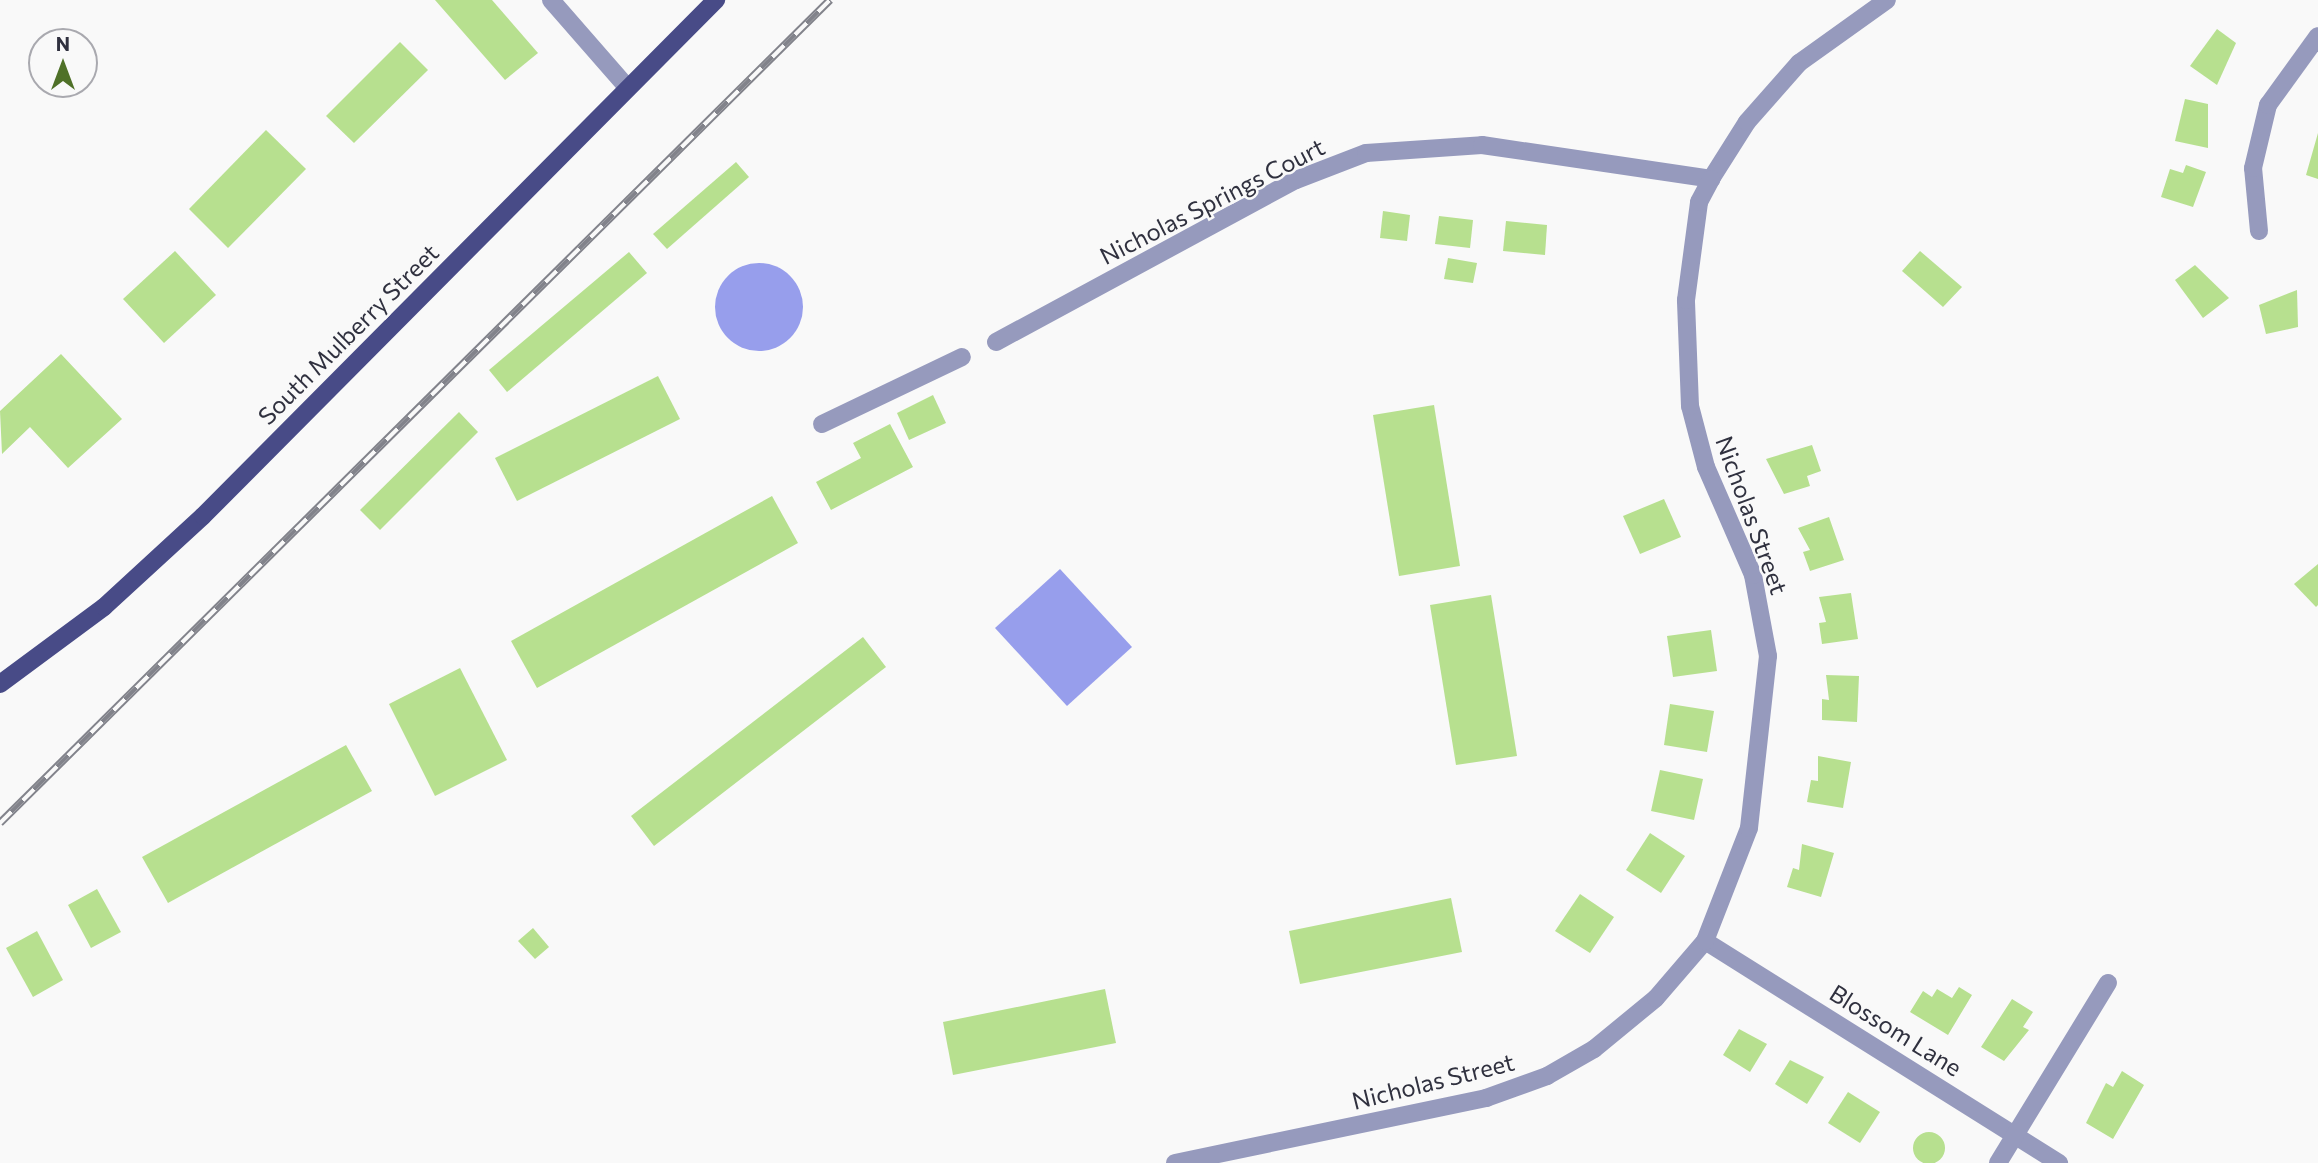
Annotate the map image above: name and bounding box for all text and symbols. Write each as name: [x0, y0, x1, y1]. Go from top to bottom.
north arrow: [28, 28, 98, 98]
text: N: [56, 32, 70, 55]
street label: Nicholas Springs Court: [1095, 132, 1329, 270]
street label: South Mulberry Street: [252, 238, 444, 430]
street label: Nicholas Street: [1710, 432, 1794, 598]
street label: Blossom Lane: [1825, 978, 1967, 1082]
street label: Nicholas Street: [1349, 1047, 1517, 1115]

